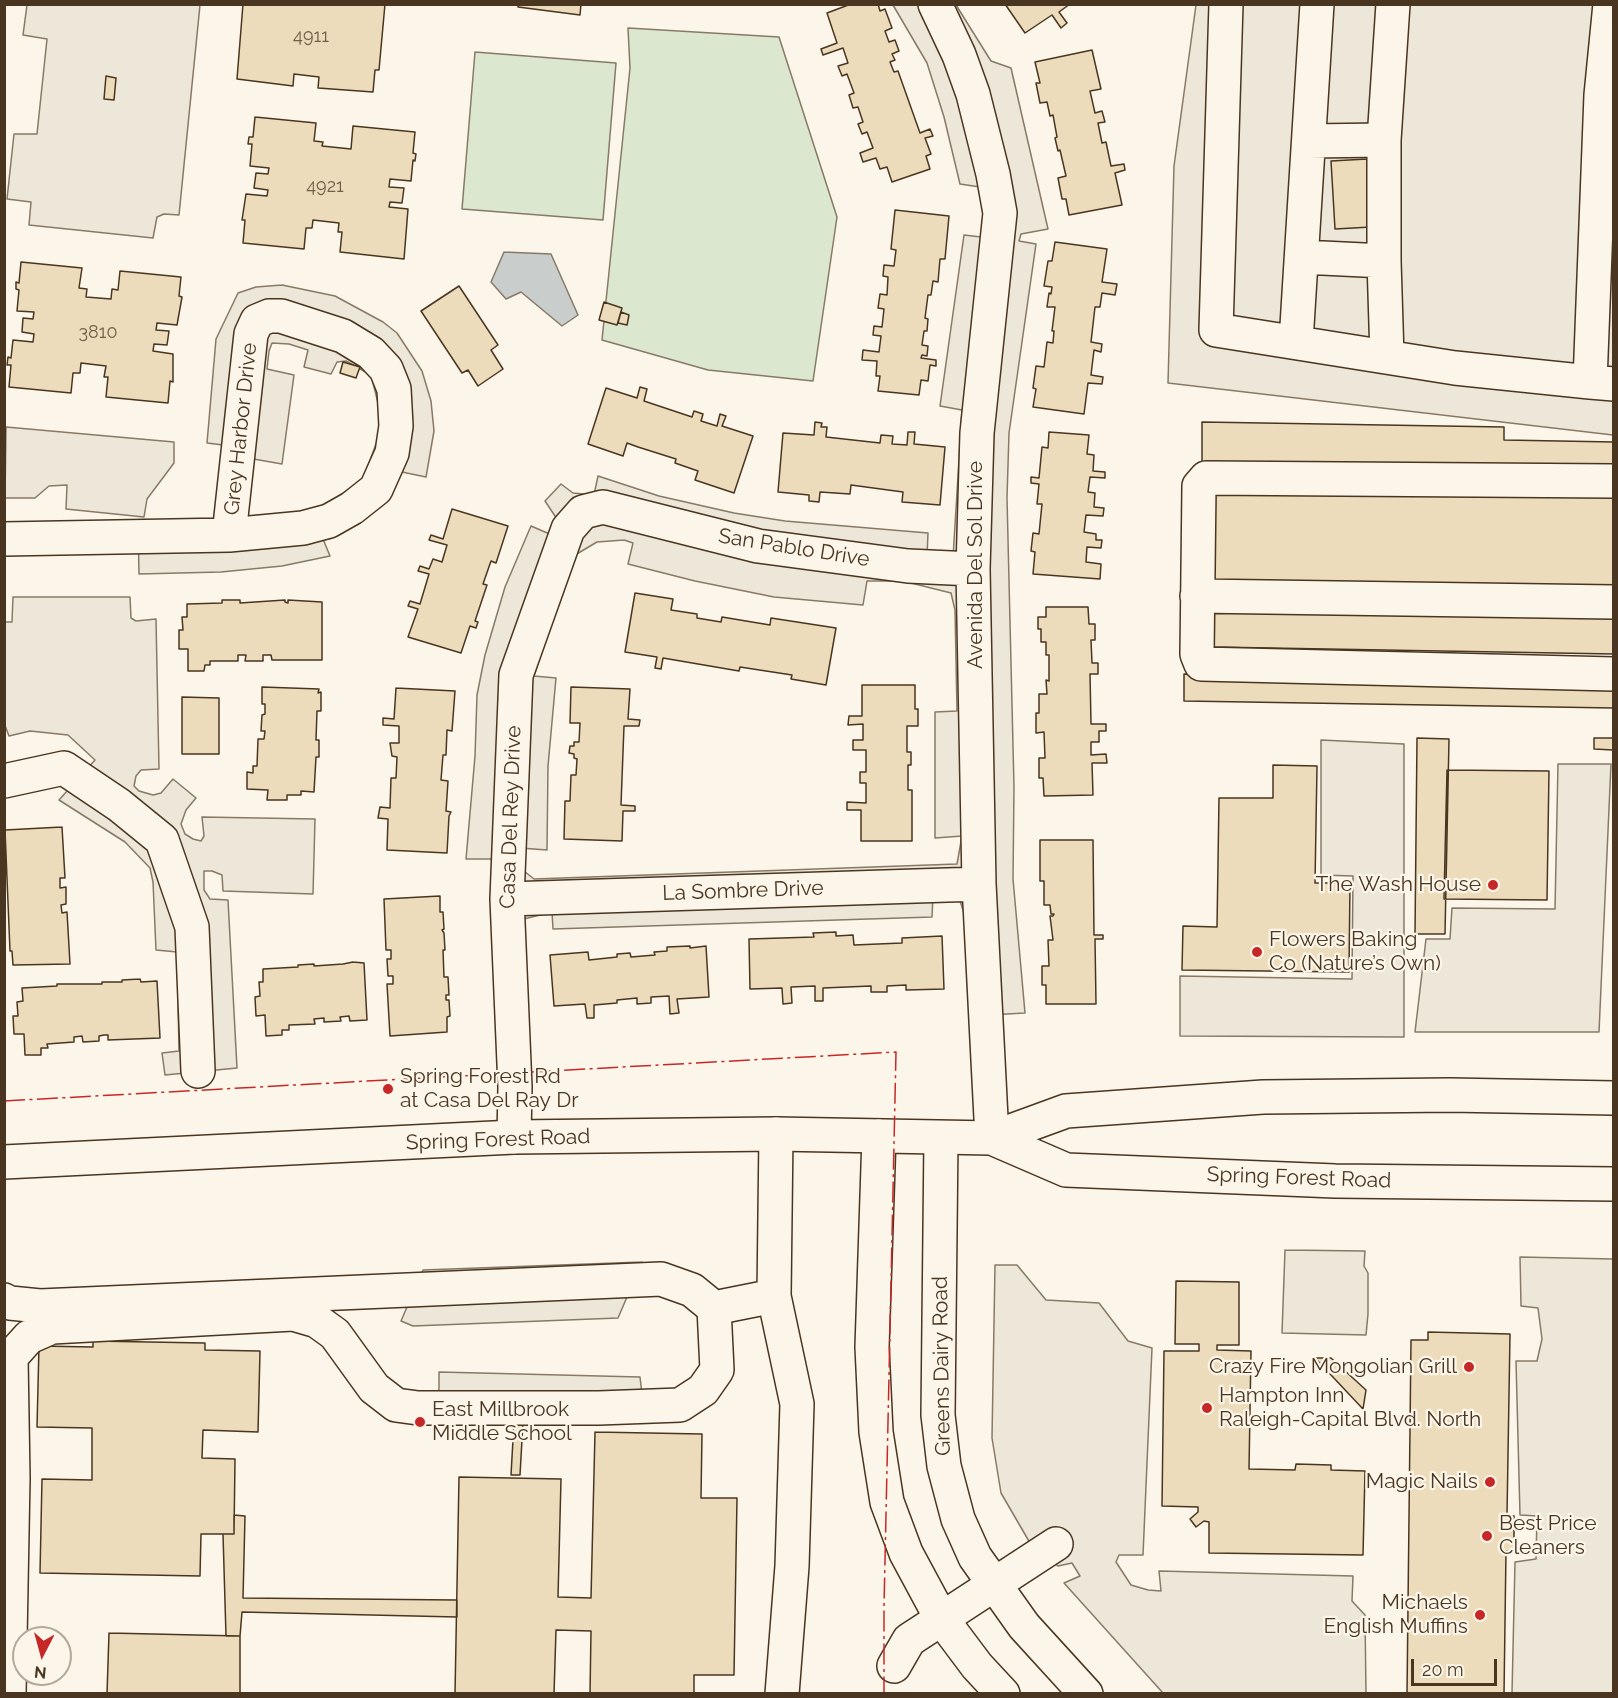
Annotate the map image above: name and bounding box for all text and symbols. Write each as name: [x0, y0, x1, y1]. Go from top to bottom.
house number: 4911: [293, 26, 329, 48]
house number: 4921: [306, 176, 344, 198]
house number: 3810: [78, 322, 118, 344]
street label: Grey Harbor Drive: [219, 341, 263, 517]
street label: Avenida Del Sol Drive: [963, 461, 989, 669]
street label: San Pablo Drive: [717, 524, 871, 572]
street label: Casa Del Rey Drive: [495, 725, 527, 909]
place label: The Wash House: [1315, 872, 1481, 898]
street label: La Sombre Drive: [662, 876, 824, 906]
marker: The Wash House: [1486, 878, 1500, 892]
place label: Flowers Baking Co (Nature’s Own): [1269, 927, 1441, 977]
marker: Flowers Baking Co (Nature’s Own): [1250, 945, 1264, 959]
place label: Spring Forest Rd at Casa Del Ray Dr: [400, 1064, 579, 1114]
marker: Spring Forest Rd at Casa Del Ray Dr: [381, 1082, 395, 1096]
street label: Spring Forest Road: [405, 1124, 591, 1156]
street label: Spring Forest Road: [1206, 1162, 1392, 1194]
street label: Greens Dairy Road: [928, 1276, 956, 1456]
place label: Crazy Fire Mongolian Grill: [1209, 1354, 1457, 1380]
marker: Crazy Fire Mongolian Grill: [1462, 1360, 1476, 1374]
place label: Hampton Inn Raleigh-Capital Blvd. North: [1219, 1383, 1481, 1433]
place label: East Millbrook Middle School: [432, 1397, 572, 1447]
marker: Hampton Inn Raleigh-Capital Blvd. North: [1200, 1401, 1214, 1415]
marker: East Millbrook Middle School: [413, 1415, 427, 1429]
place label: Magic Nails: [1366, 1469, 1478, 1495]
marker: Magic Nails: [1483, 1475, 1497, 1489]
place label: Best Price Cleaners: [1499, 1511, 1597, 1561]
marker: Best Price Cleaners: [1480, 1529, 1494, 1543]
place label: Michaels English Muffins: [1323, 1590, 1468, 1640]
marker: Michaels English Muffins: [1473, 1608, 1487, 1622]
north arrow: [12, 1626, 72, 1686]
scale bar: [1414, 1647, 1500, 1685]
text: 20 m: [1422, 1659, 1464, 1680]
text: N: [33, 1662, 47, 1682]

